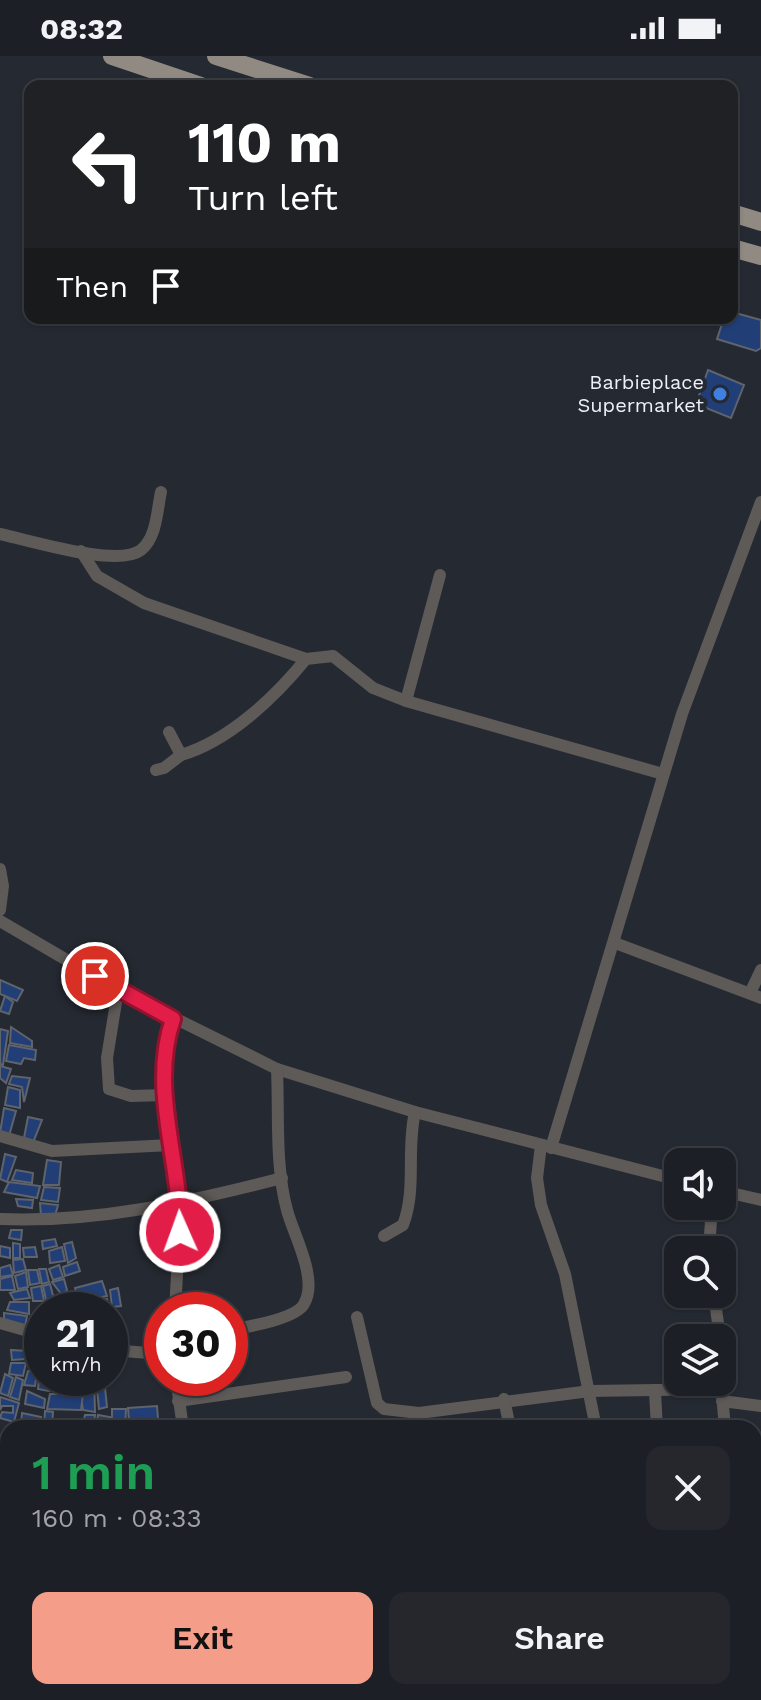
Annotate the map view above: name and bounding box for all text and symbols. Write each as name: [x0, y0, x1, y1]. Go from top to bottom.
text: 08:32: [40, 11, 123, 46]
text: 110 m: [188, 110, 341, 176]
icon: left: [56, 112, 160, 216]
text: Turn left: [188, 177, 338, 219]
icon: arrive: [144, 264, 188, 308]
text: Then: [56, 269, 128, 304]
place label: Barbieplace Supermarket: [578, 370, 705, 417]
marker: Barbieplace Supermarket: [711, 385, 729, 403]
pin: [61, 942, 129, 1010]
icon: arrive: [73, 954, 117, 998]
map controls: [664, 1148, 736, 1396]
button: sound: [664, 1148, 736, 1220]
position arrow: [138, 1190, 222, 1274]
button: search: [664, 1236, 736, 1308]
speed limit sign: 30: [144, 1292, 248, 1396]
text: 21: [55, 1310, 97, 1357]
button: layers: [664, 1324, 736, 1396]
text: km/h: [50, 1352, 102, 1376]
text: 1 min: [32, 1444, 155, 1501]
button: close: [646, 1446, 730, 1530]
text: 160 m · 08:33: [32, 1503, 202, 1533]
button: Exit: [32, 1592, 373, 1684]
button: Share: [389, 1592, 730, 1684]

